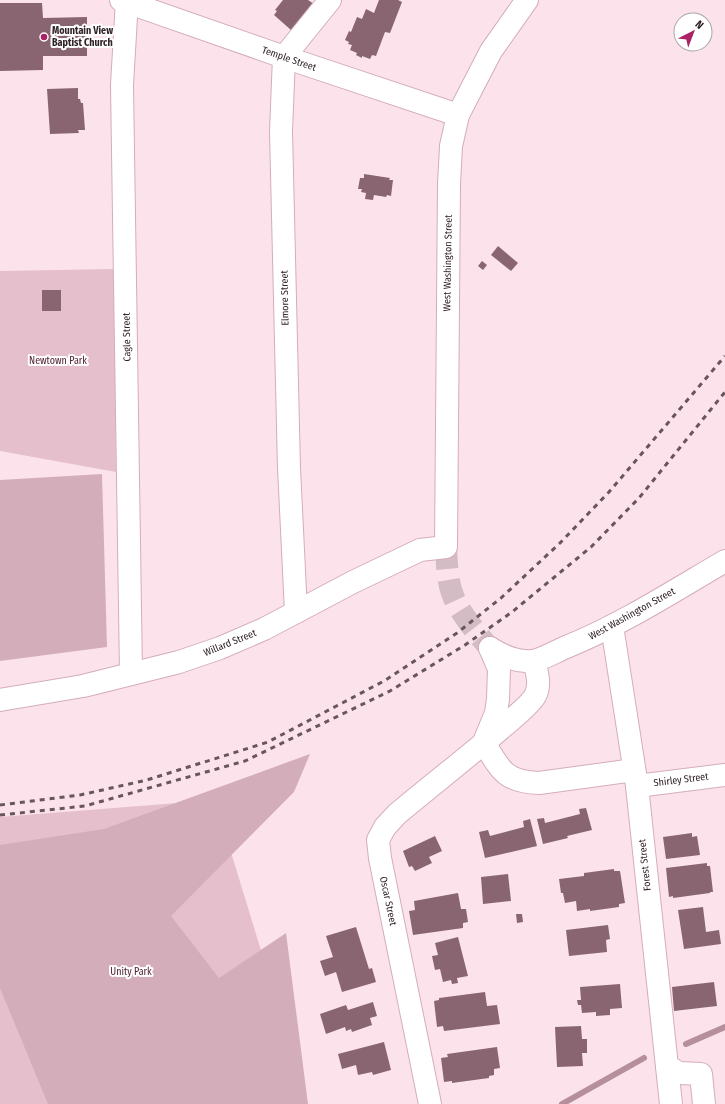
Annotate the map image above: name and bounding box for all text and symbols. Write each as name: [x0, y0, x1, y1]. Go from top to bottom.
north arrow: [673, 12, 713, 52]
text: N: [693, 18, 706, 32]
place label: Mountain View Baptist Church: [52, 25, 113, 49]
marker: Mountain View Baptist Church: [39, 32, 49, 42]
street label: Temple Street: [260, 44, 318, 74]
street label: West Washington Street: [441, 214, 455, 312]
street label: Elmore Street: [279, 270, 291, 326]
street label: Cagle Street: [121, 312, 133, 362]
park label: Newtown Park: [29, 355, 87, 367]
street label: West Washington Street: [587, 585, 678, 643]
street label: Willard Street: [202, 627, 259, 659]
street label: Shirley Street: [653, 771, 710, 789]
street label: Forest Street: [636, 838, 654, 891]
street label: Oscar Street: [377, 875, 399, 927]
park label: Unity Park: [110, 966, 152, 978]

